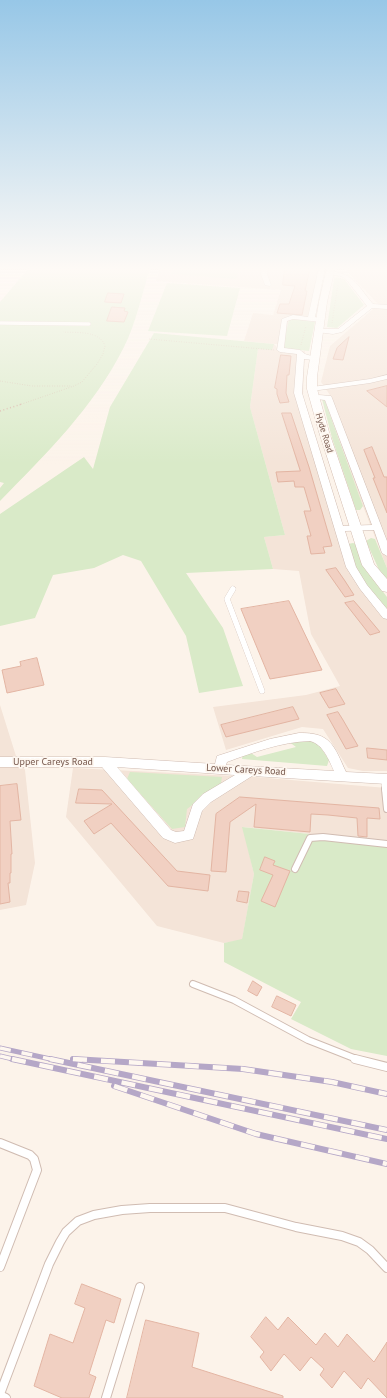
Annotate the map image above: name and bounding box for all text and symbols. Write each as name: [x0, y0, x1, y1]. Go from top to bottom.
street label: Hyde Road: [313, 412, 335, 454]
street label: Upper Careys Road: [13, 756, 93, 768]
street label: Lower Careys Road: [206, 762, 286, 778]

